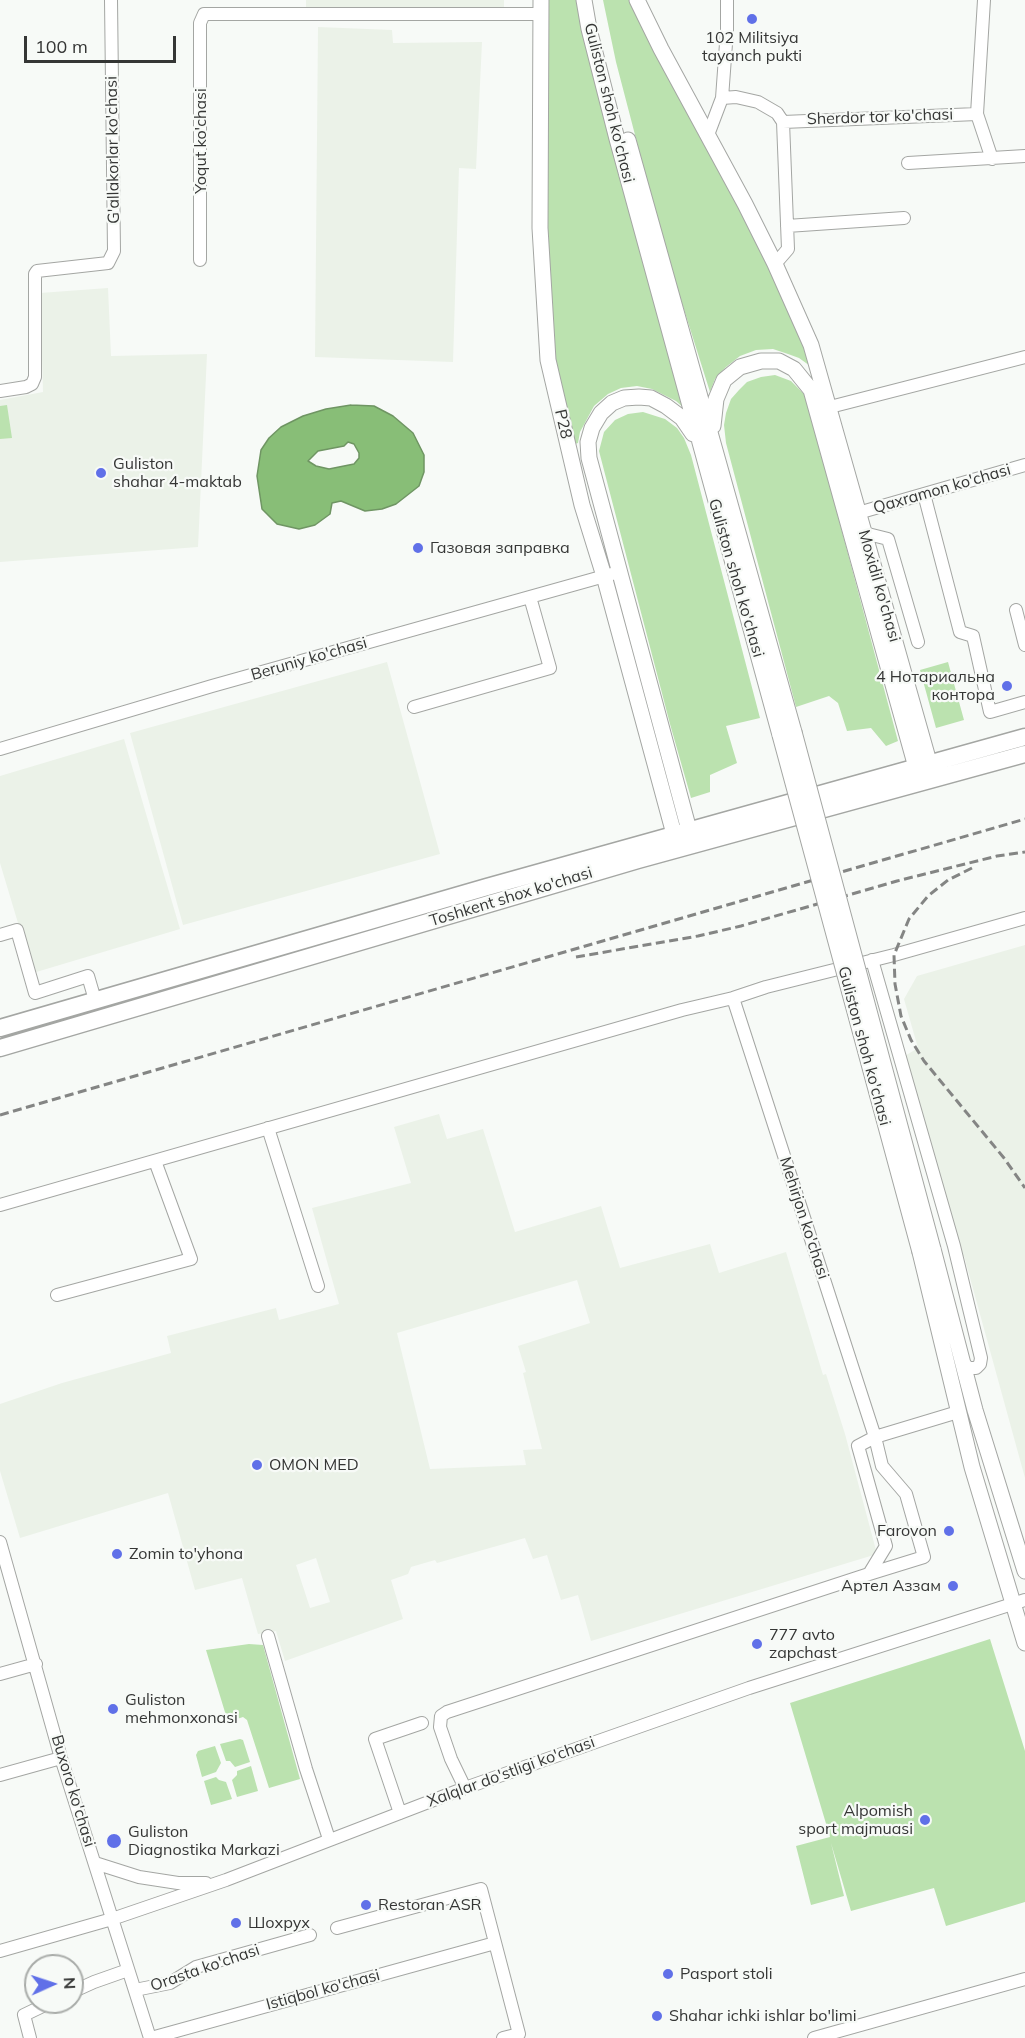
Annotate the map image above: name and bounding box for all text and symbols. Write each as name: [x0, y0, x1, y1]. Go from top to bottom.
marker: 102 Militsiya tayanch pukti: [745, 12, 759, 26]
street label: Guliston shoh ko'chasi: [580, 21, 638, 185]
scale bar: [27, 24, 178, 62]
place label: 102 Militsiya tayanch pukti: [702, 28, 802, 66]
text: 100 m: [35, 35, 88, 58]
street label: G'allakorlar ko'chasi: [102, 76, 124, 224]
street label: Yoqut ko'chasi: [191, 88, 211, 194]
street label: Sherdor tor ko'chasi: [806, 105, 954, 129]
street label: Р28: [550, 407, 576, 441]
place label: Guliston shahar 4-maktab: [113, 454, 242, 492]
street label: Qaxramon ko'chasi: [871, 460, 1013, 518]
marker: Guliston shahar 4-maktab: [94, 466, 108, 480]
street label: Guliston shoh ko'chasi: [704, 497, 768, 659]
street label: Moxidil ko'chasi: [854, 528, 904, 644]
place label: Газовая заправка: [430, 538, 570, 558]
marker: Газовая заправка: [411, 541, 425, 555]
street label: Beruniy ko'chasi: [249, 633, 369, 685]
place label: 4 Нотариальна контора: [876, 667, 995, 705]
marker: 4 Нотариальна контора: [1000, 679, 1014, 693]
street label: Toshkent shox ko'chasi: [427, 863, 595, 931]
street label: Guliston shoh ko'chasi: [834, 964, 894, 1128]
street label: Mehirjon ko'chasi: [775, 1155, 833, 1281]
place label: OMON MED: [269, 1455, 359, 1475]
marker: OMON MED: [250, 1458, 264, 1472]
place label: Farovon: [877, 1521, 937, 1541]
marker: Farovon: [942, 1524, 956, 1538]
place label: Zomin to'yhona: [129, 1544, 243, 1564]
marker: Zomin to'yhona: [110, 1547, 124, 1561]
place label: Артел Аззам: [841, 1576, 941, 1596]
marker: Артел Аззам: [946, 1579, 960, 1593]
place label: 777 avto zapchast: [769, 1625, 837, 1663]
marker: 777 avto zapchast: [750, 1637, 764, 1651]
place label: Guliston mehmonxonasi: [125, 1690, 238, 1728]
marker: Guliston mehmonxonasi: [106, 1702, 120, 1716]
street label: Buxoro ko'chasi: [47, 1733, 99, 1849]
street label: Xalqlar do'stligi ko'chasi: [424, 1733, 598, 1811]
place label: Alpomish sport majmuasi: [798, 1801, 913, 1839]
marker: Alpomish sport majmuasi: [918, 1813, 932, 1827]
place label: Guliston Diagnostika Markazi: [128, 1822, 280, 1860]
marker: Guliston Diagnostika Markazi: [105, 1832, 123, 1850]
place label: Restoran ASR: [378, 1895, 482, 1915]
marker: Restoran ASR: [359, 1898, 373, 1912]
place label: Шохрух: [248, 1913, 310, 1933]
marker: Шохрух: [229, 1916, 243, 1930]
street label: Orasta ko'chasi: [148, 1940, 262, 1996]
north arrow: [24, 1954, 84, 2014]
place label: Pasport stoli: [680, 1964, 772, 1984]
street label: Istiqbol ko'chasi: [264, 1966, 382, 2014]
marker: Pasport stoli: [661, 1967, 675, 1981]
text: N: [60, 1977, 80, 1990]
place label: Shahar ichki ishlar bo'limi: [669, 2006, 856, 2026]
marker: Shahar ichki ishlar bo'limi: [650, 2009, 664, 2023]

